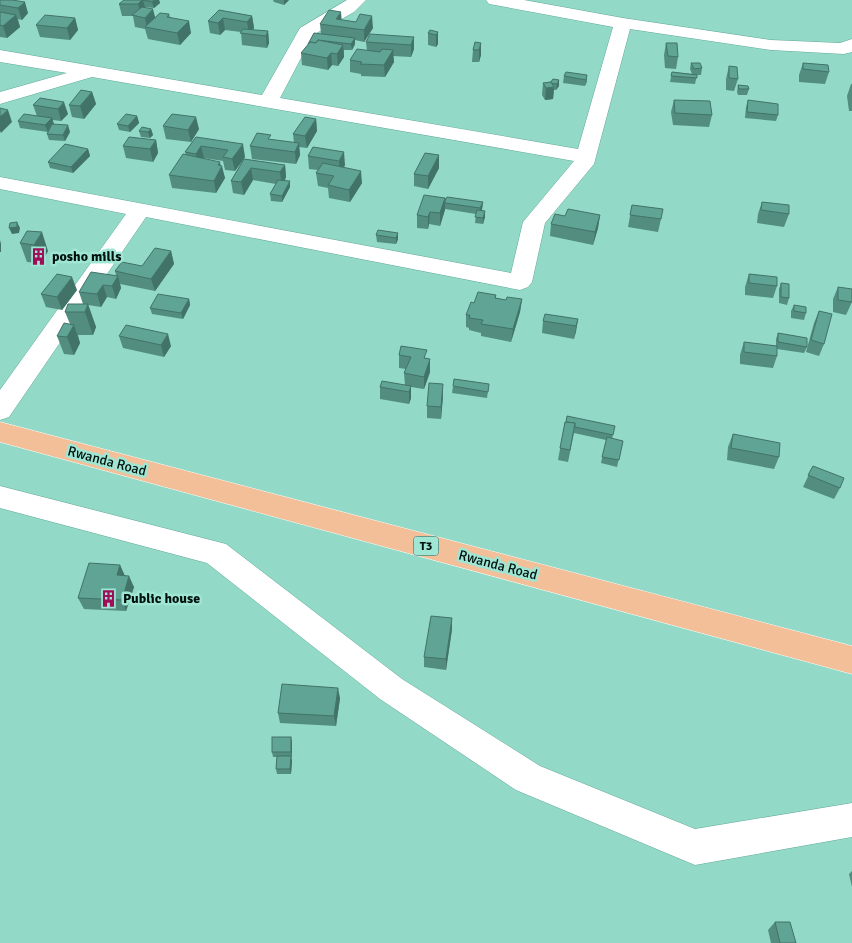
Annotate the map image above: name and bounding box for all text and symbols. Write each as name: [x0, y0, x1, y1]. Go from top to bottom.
building icon: posho mills: [28, 246, 48, 266]
place label: posho mills: [52, 248, 121, 265]
street label: Rwanda Road: [66, 442, 148, 480]
road number: T3: [414, 536, 438, 556]
street label: Rwanda Road: [457, 546, 539, 584]
building icon: Public house: [99, 588, 119, 608]
place label: Public house: [123, 590, 200, 607]

